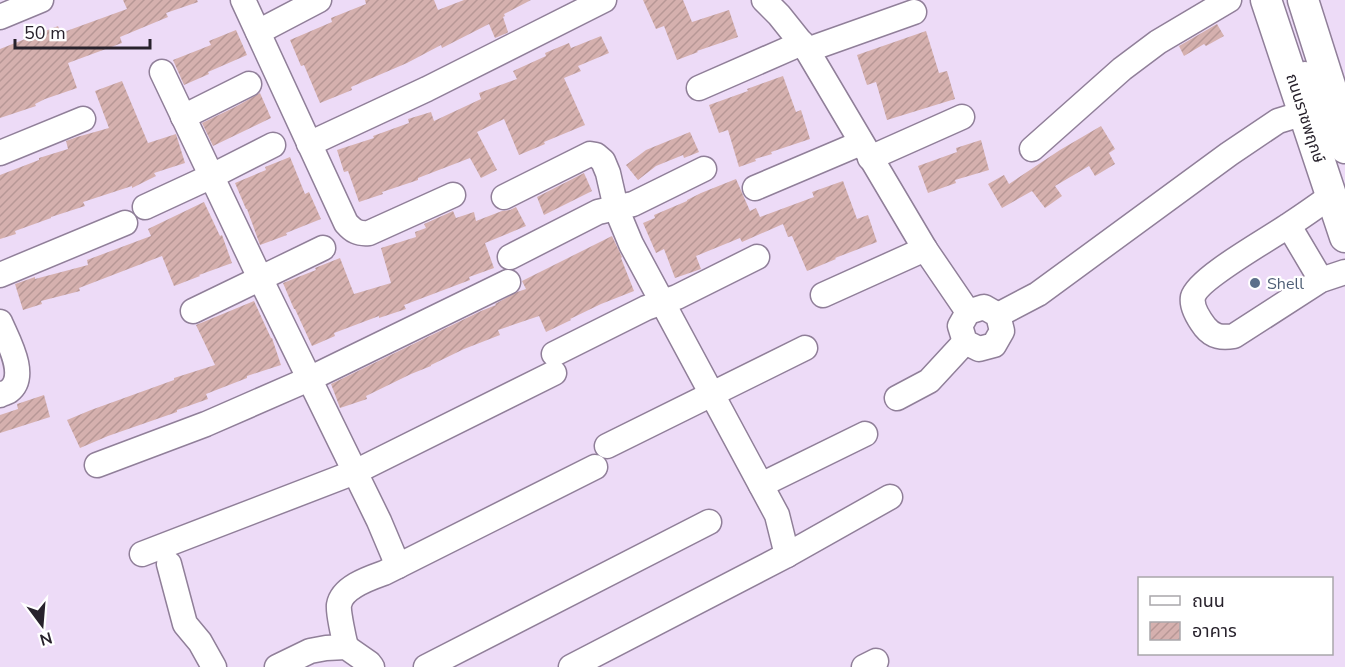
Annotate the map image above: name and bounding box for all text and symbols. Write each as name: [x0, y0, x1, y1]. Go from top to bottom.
scale bar: [15, 12, 150, 50]
text: 50 m: [24, 21, 66, 45]
street label: ถนนราชพฤกษ์: [1280, 71, 1330, 166]
place label: Shell: [1267, 273, 1304, 295]
marker: Shell: [1248, 276, 1262, 290]
legend: [1138, 577, 1333, 655]
text: ถนน: [1192, 589, 1225, 613]
north arrow: [12, 595, 72, 655]
text: อาคาร: [1192, 619, 1237, 643]
text: N: [37, 626, 55, 651]

